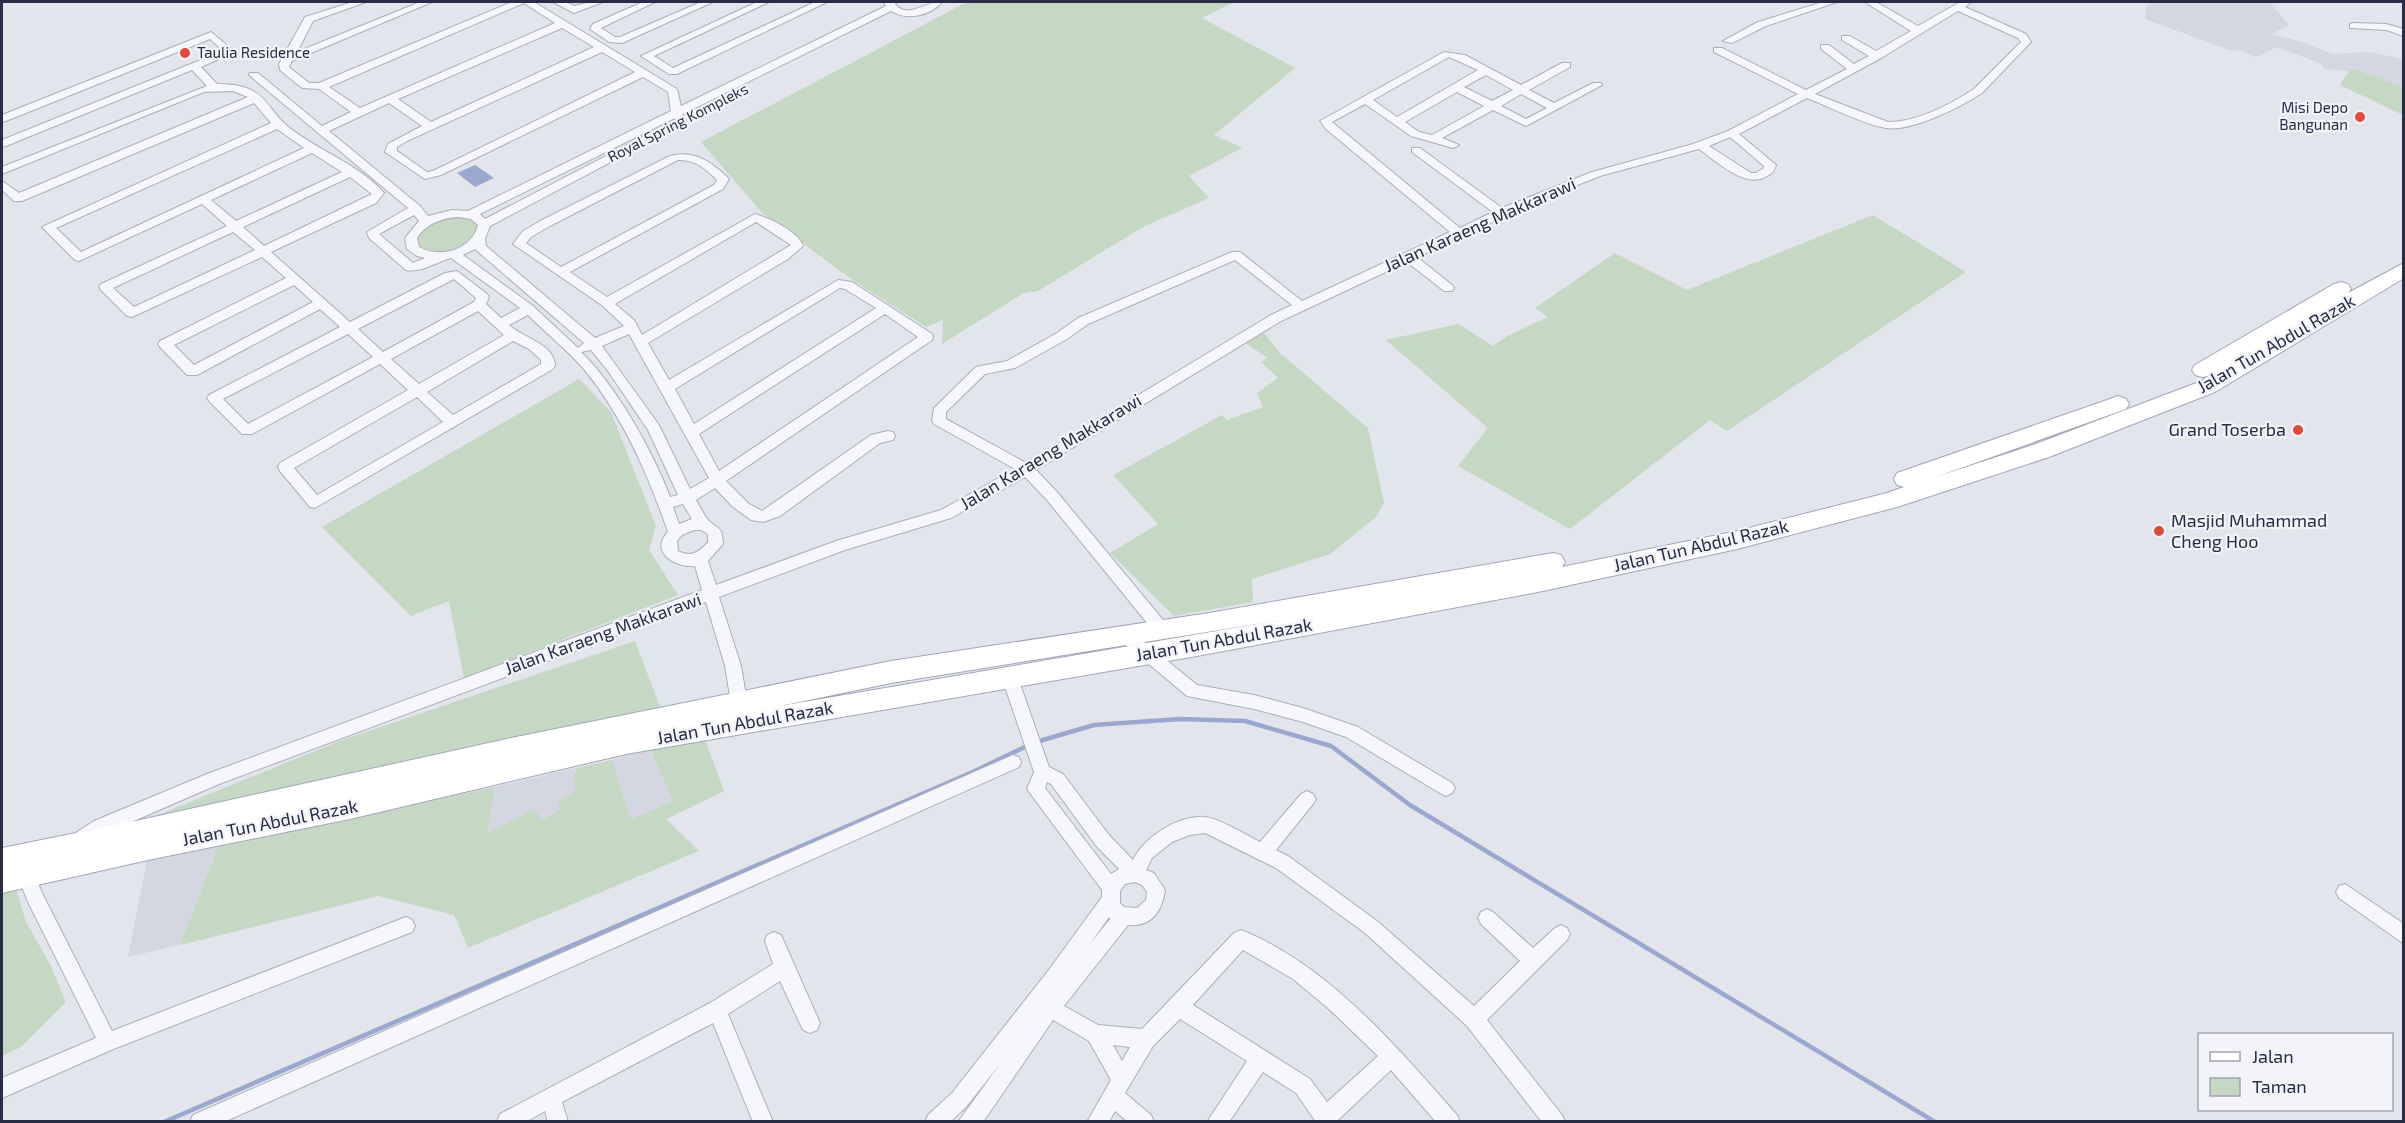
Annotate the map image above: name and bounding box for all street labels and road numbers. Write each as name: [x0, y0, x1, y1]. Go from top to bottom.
street label: Royal Spring Kompleks: [604, 79, 751, 165]
street label: Jalan Karaeng Makkarawi: [1380, 172, 1579, 276]
street label: Jalan Tun Abdul Razak: [2193, 289, 2358, 397]
street label: Jalan Karaeng Makkarawi: [956, 388, 1145, 514]
street label: Jalan Tun Abdul Razak: [1611, 514, 1790, 576]
street label: Jalan Karaeng Makkarawi: [501, 587, 704, 679]
street label: Jalan Tun Abdul Razak: [1134, 613, 1314, 665]
street label: Jalan Tun Abdul Razak: [655, 696, 835, 748]
street label: Jalan Tun Abdul Razak: [180, 794, 360, 850]

